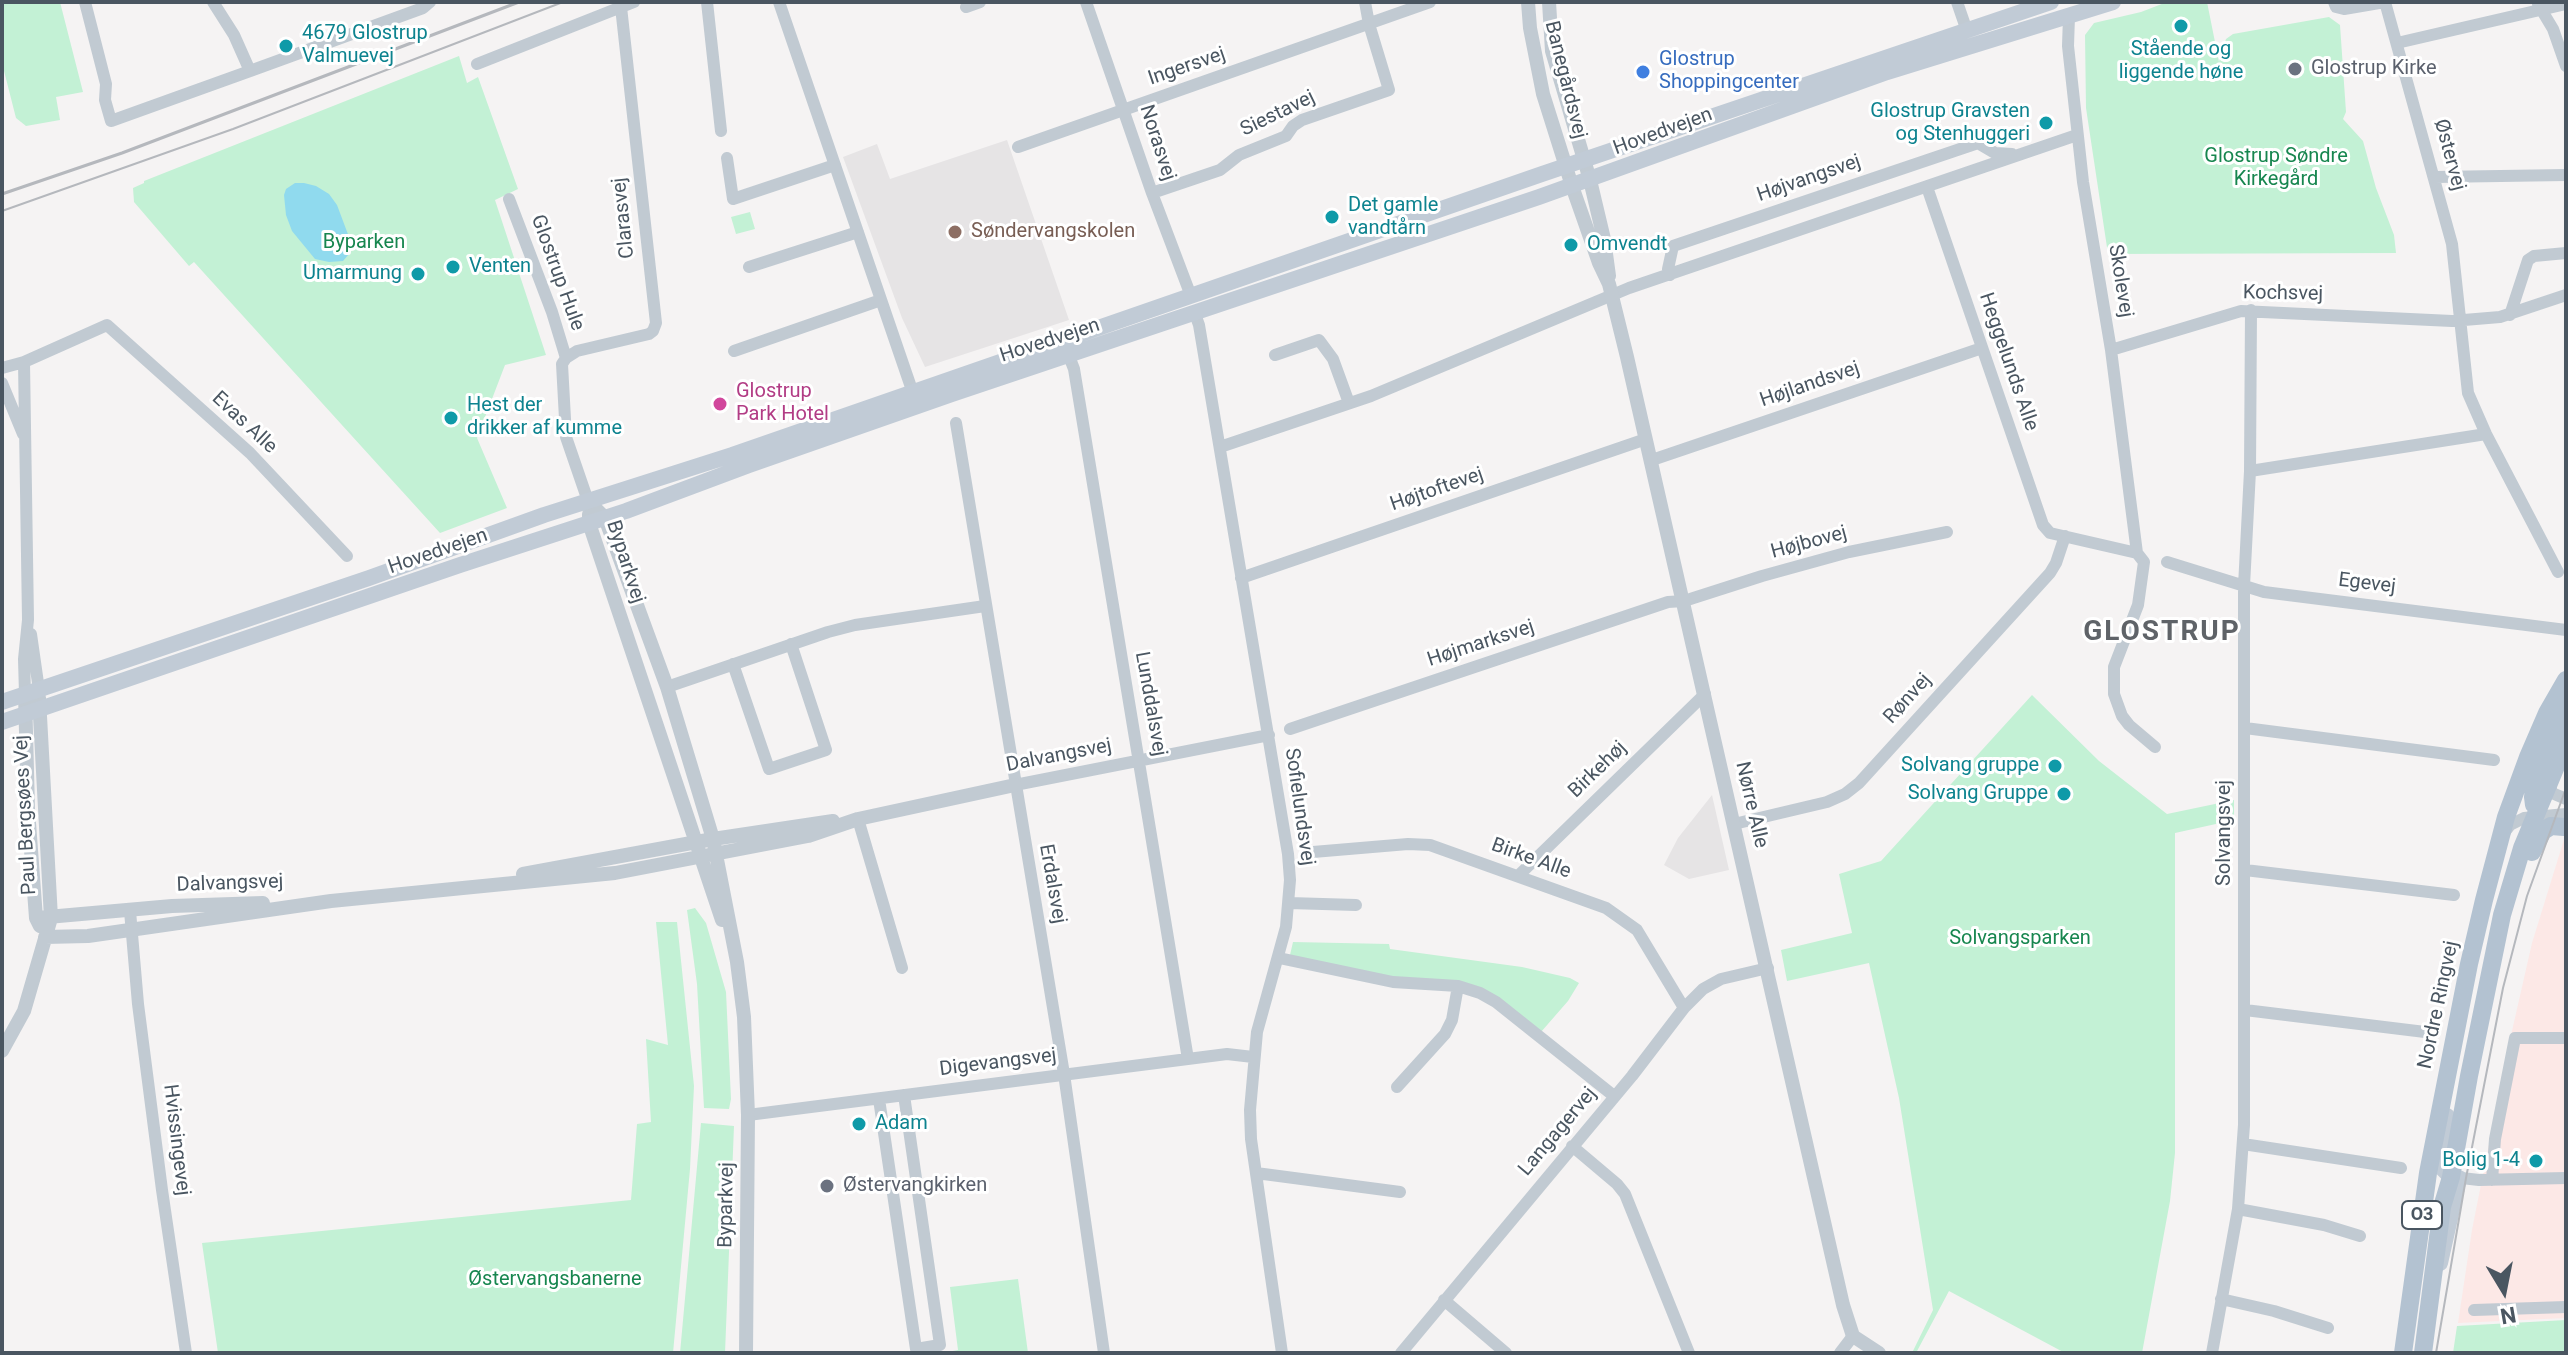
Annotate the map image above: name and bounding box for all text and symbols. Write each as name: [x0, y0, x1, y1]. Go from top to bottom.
marker: Stående og liggende høne: [2172, 17, 2190, 35]
street label: Banegårdsvej: [1539, 19, 1591, 141]
place label: 4679 Glostrup Valmuevej: [302, 22, 428, 69]
marker: 4679 Glostrup Valmuevej: [277, 37, 295, 55]
place label: Stående og liggende høne: [2119, 38, 2243, 85]
street label: Ingersvej: [1145, 43, 1229, 91]
place label: Glostrup Shoppingcenter: [1659, 48, 1799, 95]
place label: Glostrup Kirke: [2311, 57, 2436, 81]
marker: Glostrup Kirke: [2286, 60, 2304, 78]
marker: Glostrup Shoppingcenter: [1634, 63, 1652, 81]
street label: Siestavej: [1237, 86, 1319, 142]
place label: Glostrup Gravsten og Stenhuggeri: [1870, 100, 2030, 147]
street label: Norasvej: [1134, 102, 1180, 184]
street label: Hovedvejen: [1610, 103, 1716, 161]
marker: Glostrup Gravsten og Stenhuggeri: [2037, 114, 2055, 132]
street label: Østervej: [2428, 117, 2470, 193]
park label: Glostrup Søndre Kirkegård: [2204, 145, 2348, 192]
street label: Højvangsvej: [1754, 150, 1864, 208]
street label: Clarasvej: [608, 176, 640, 260]
place label: Det gamle vandtårn: [1348, 194, 1438, 241]
marker: Det gamle vandtårn: [1323, 208, 1341, 226]
street label: Glostrup Hule: [525, 212, 589, 334]
place label: Søndervangskolen: [971, 220, 1135, 244]
marker: Søndervangskolen: [946, 223, 964, 241]
park label: Byparken: [323, 231, 405, 255]
place label: Omvendt: [1587, 233, 1667, 257]
marker: Omvendt: [1562, 236, 1580, 254]
street label: Skolevej: [2102, 243, 2138, 319]
place label: Venten: [469, 255, 531, 279]
marker: Venten: [444, 258, 462, 276]
place label: Umarmung: [303, 262, 402, 286]
marker: Umarmung: [409, 265, 427, 283]
street label: Kochsvej: [2243, 281, 2323, 307]
street label: Heggelunds Alle: [1973, 290, 2043, 434]
street label: Hovedvejen: [997, 314, 1103, 368]
street label: Højlandsvej: [1757, 357, 1863, 413]
place label: Glostrup Park Hotel: [736, 380, 829, 427]
street label: Evas Alle: [206, 387, 282, 459]
place label: Hest der drikker af kumme: [467, 394, 622, 441]
marker: Glostrup Park Hotel: [711, 395, 729, 413]
marker: Hest der drikker af kumme: [442, 409, 460, 427]
street label: Højtoftevej: [1387, 463, 1487, 517]
street label: Byparkvej: [600, 517, 650, 607]
street label: Højbovej: [1768, 521, 1850, 565]
street label: Hovedvejen: [385, 524, 491, 580]
street label: Egevej: [2337, 569, 2397, 599]
street label: Højmarksvej: [1425, 615, 1537, 673]
district label: GLOSTRUP: [2083, 616, 2241, 650]
street label: Lunddalsvej: [1129, 650, 1171, 758]
street label: Rønvej: [1879, 669, 1937, 729]
street label: Paul Bergsøes Vej: [10, 734, 42, 896]
street label: Dalvangsvej: [1004, 734, 1114, 778]
street label: Birkehøj: [1564, 736, 1632, 804]
street label: Sofielundsvej: [1279, 747, 1319, 867]
place label: Solvang gruppe: [1901, 754, 2039, 778]
marker: Solvang gruppe: [2046, 757, 2064, 775]
street label: Nørre Alle: [1729, 759, 1773, 851]
street label: Solvangsvej: [2213, 780, 2237, 886]
place label: Solvang Gruppe: [1908, 782, 2048, 806]
marker: Solvang Gruppe: [2055, 785, 2073, 803]
street label: Birke Alle: [1488, 834, 1574, 884]
street label: Erdalsvej: [1033, 842, 1071, 926]
street label: Dalvangsvej: [176, 870, 284, 898]
park label: Solvangsparken: [1949, 927, 2091, 951]
street label: Nordre Ringvej: [2414, 939, 2464, 1071]
street label: Digevangsvej: [938, 1044, 1058, 1082]
street label: Hvissingevej: [157, 1083, 195, 1197]
street label: Langagervej: [1514, 1083, 1602, 1181]
place label: Adam: [875, 1112, 928, 1136]
marker: Adam: [850, 1115, 868, 1133]
place label: Bolig 1-4: [2442, 1149, 2520, 1173]
marker: Bolig 1-4: [2527, 1152, 2545, 1170]
street label: Byparkvej: [714, 1162, 740, 1248]
place label: Østervangkirken: [843, 1174, 987, 1198]
marker: Østervangkirken: [818, 1177, 836, 1195]
road number: O3: [2402, 1201, 2442, 1229]
north arrow: [2464, 1251, 2544, 1331]
park label: Østervangsbanerne: [468, 1268, 642, 1292]
text: N: [2498, 1301, 2518, 1329]

